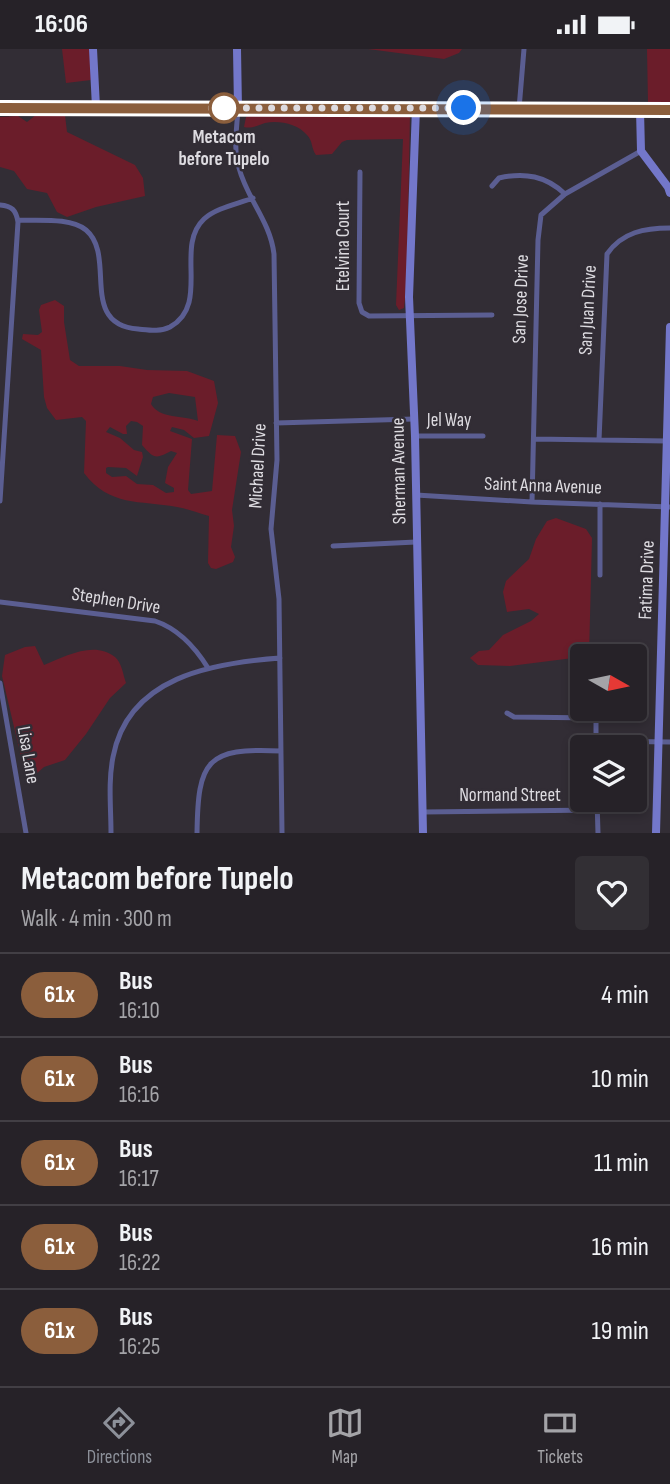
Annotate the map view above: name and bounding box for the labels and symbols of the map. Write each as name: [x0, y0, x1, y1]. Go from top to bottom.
your location: [446, 90, 481, 125]
marker: Metacom before Tupelo: [209, 93, 239, 123]
place label: Metacom before Tupelo: [178, 126, 270, 171]
street label: Etelvina Court: [332, 201, 355, 291]
street label: San Jose Drive: [508, 254, 534, 344]
street label: San Juan Drive: [574, 264, 602, 356]
street label: Jel Way: [426, 409, 472, 432]
street label: Sherman Avenue: [387, 418, 411, 524]
street label: Michael Drive: [244, 423, 272, 509]
street label: Saint Anna Avenue: [484, 472, 602, 500]
street label: Fatima Drive: [634, 540, 660, 620]
street label: Stephen Drive: [70, 583, 162, 619]
north arrow: [570, 644, 648, 721]
street label: Lisa Lane: [12, 725, 44, 785]
street label: Normand Street: [459, 784, 561, 807]

